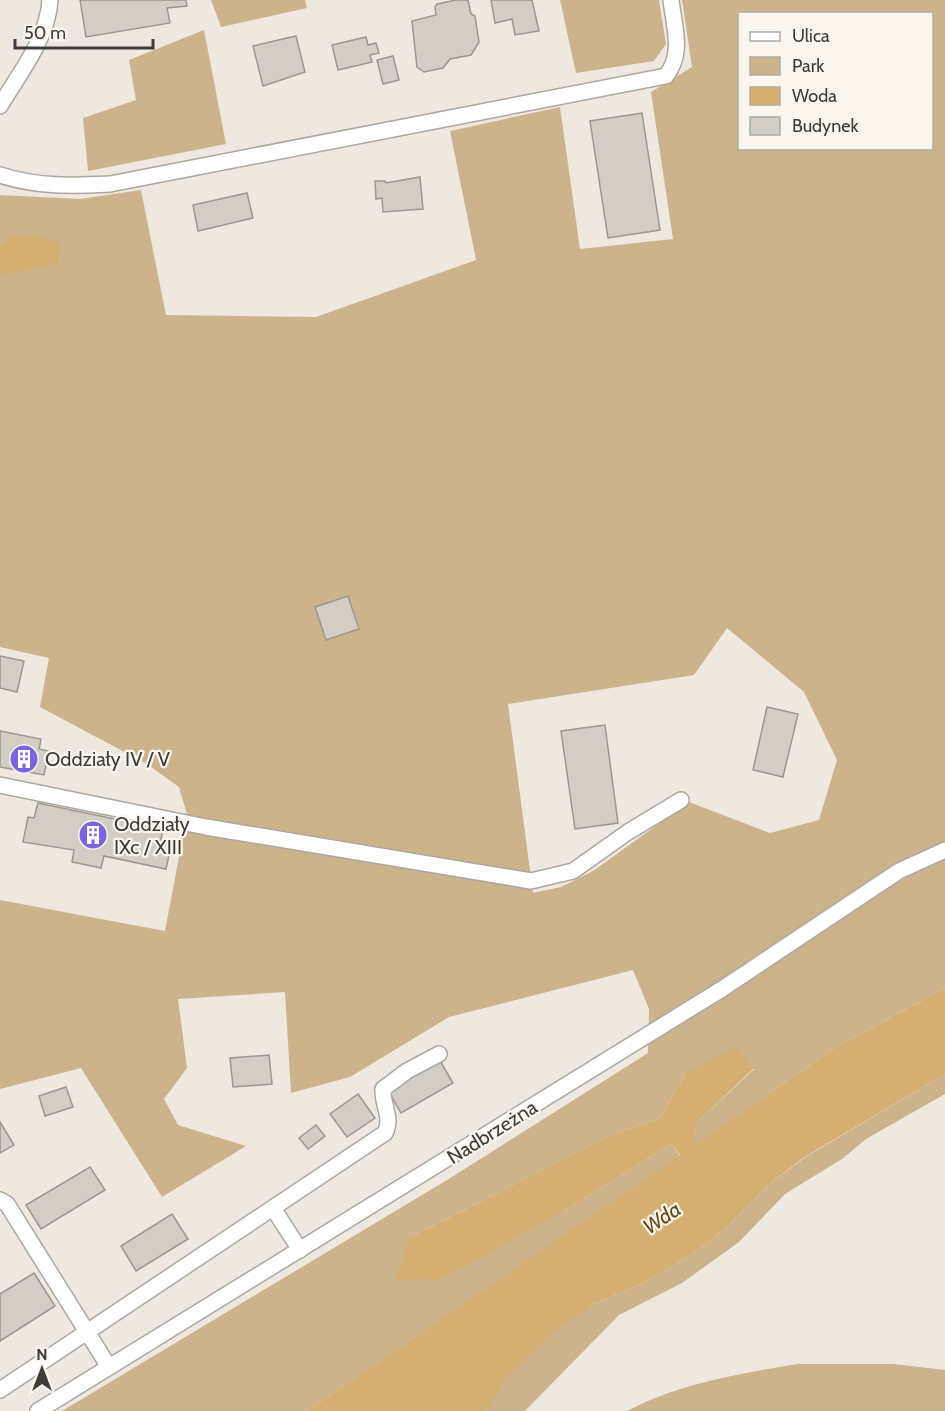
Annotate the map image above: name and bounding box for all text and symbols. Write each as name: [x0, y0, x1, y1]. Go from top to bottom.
scale bar: [15, 12, 153, 50]
legend: [738, 12, 933, 150]
text: 50 m: [24, 22, 66, 44]
text: Ulica: [792, 25, 830, 47]
text: Park: [792, 55, 825, 77]
text: Woda: [792, 85, 837, 107]
text: Budynek: [792, 115, 859, 137]
building icon: Oddziały IV / V: [8, 743, 40, 775]
place label: Oddziały IV / V: [45, 747, 171, 771]
place label: Oddziały IXc / XIII: [114, 812, 190, 859]
building icon: Oddziały IXc / XIII: [77, 819, 109, 851]
street label: Nadbrzeżna: [443, 1095, 542, 1169]
water label: Wda: [638, 1196, 685, 1239]
north arrow: [12, 1339, 72, 1399]
text: N: [36, 1345, 48, 1364]

